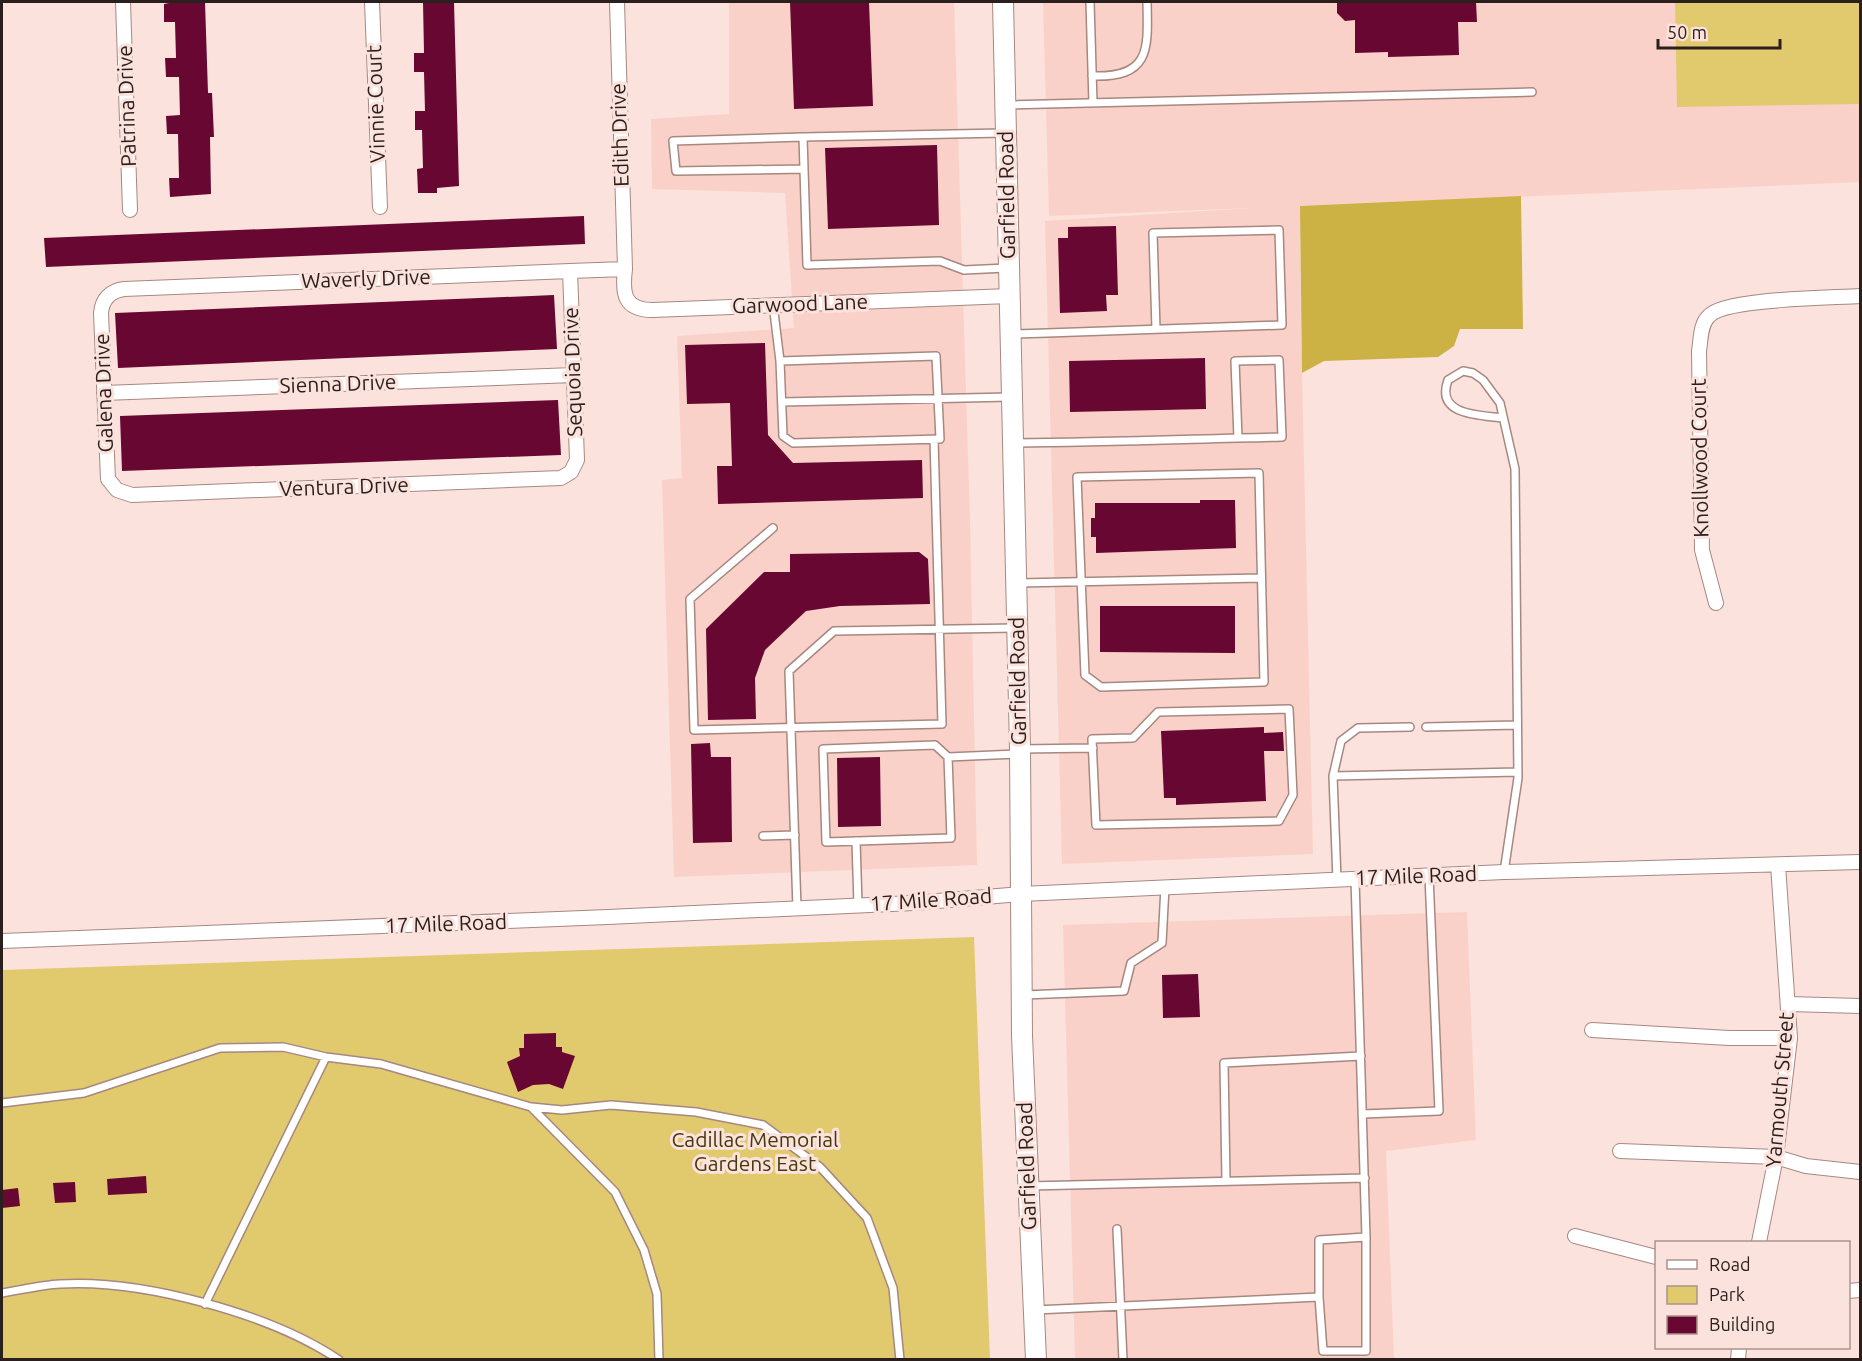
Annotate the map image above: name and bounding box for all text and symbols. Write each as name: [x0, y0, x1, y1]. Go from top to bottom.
scale bar: [1658, 12, 1780, 50]
text: 50 m: [1667, 22, 1707, 42]
street label: Patrina Drive: [112, 45, 140, 167]
street label: Vinnie Court: [361, 45, 389, 163]
street label: Edith Drive: [605, 83, 633, 187]
street label: Garfield Road: [993, 131, 1019, 259]
street label: Waverly Drive: [301, 264, 431, 292]
street label: Garwood Lane: [732, 289, 868, 317]
street label: Sequoia Drive: [558, 307, 586, 437]
street label: Galena Drive: [89, 333, 117, 453]
street label: Sienna Drive: [279, 369, 397, 397]
street label: Knollwood Court: [1686, 378, 1712, 538]
street label: Ventura Drive: [279, 472, 409, 500]
street label: Garfield Road: [1004, 617, 1030, 745]
street label: 17 Mile Road: [1354, 861, 1477, 889]
street label: 17 Mile Road: [869, 883, 993, 915]
street label: 17 Mile Road: [384, 909, 507, 937]
street label: Yarmouth Street: [1760, 1011, 1798, 1169]
street label: Garfield Road: [1012, 1101, 1040, 1231]
park label: Cadillac Memorial Gardens East: [671, 1127, 839, 1175]
legend: [1655, 1241, 1850, 1349]
text: Road: [1709, 1254, 1751, 1274]
text: Park: [1709, 1284, 1745, 1304]
text: Building: [1709, 1314, 1775, 1334]

